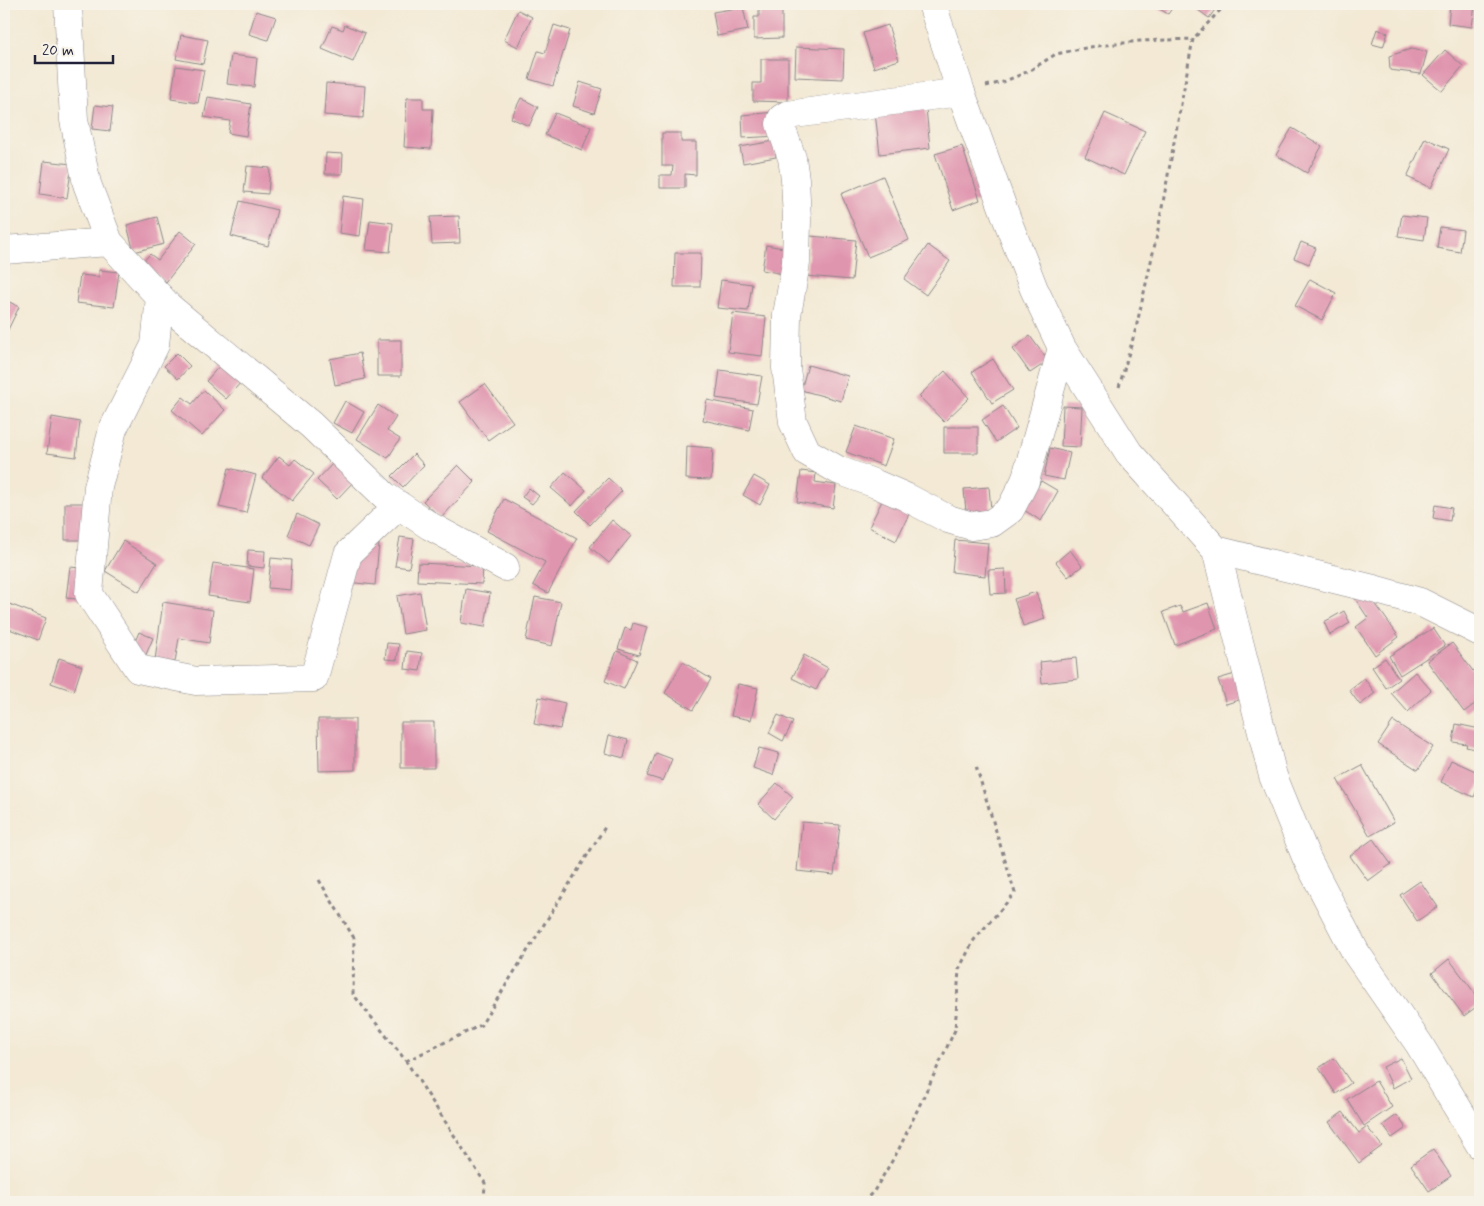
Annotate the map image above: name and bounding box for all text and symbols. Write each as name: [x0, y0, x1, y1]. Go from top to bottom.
scale bar: [35, 32, 112, 64]
text: 20 m: [42, 41, 74, 61]

